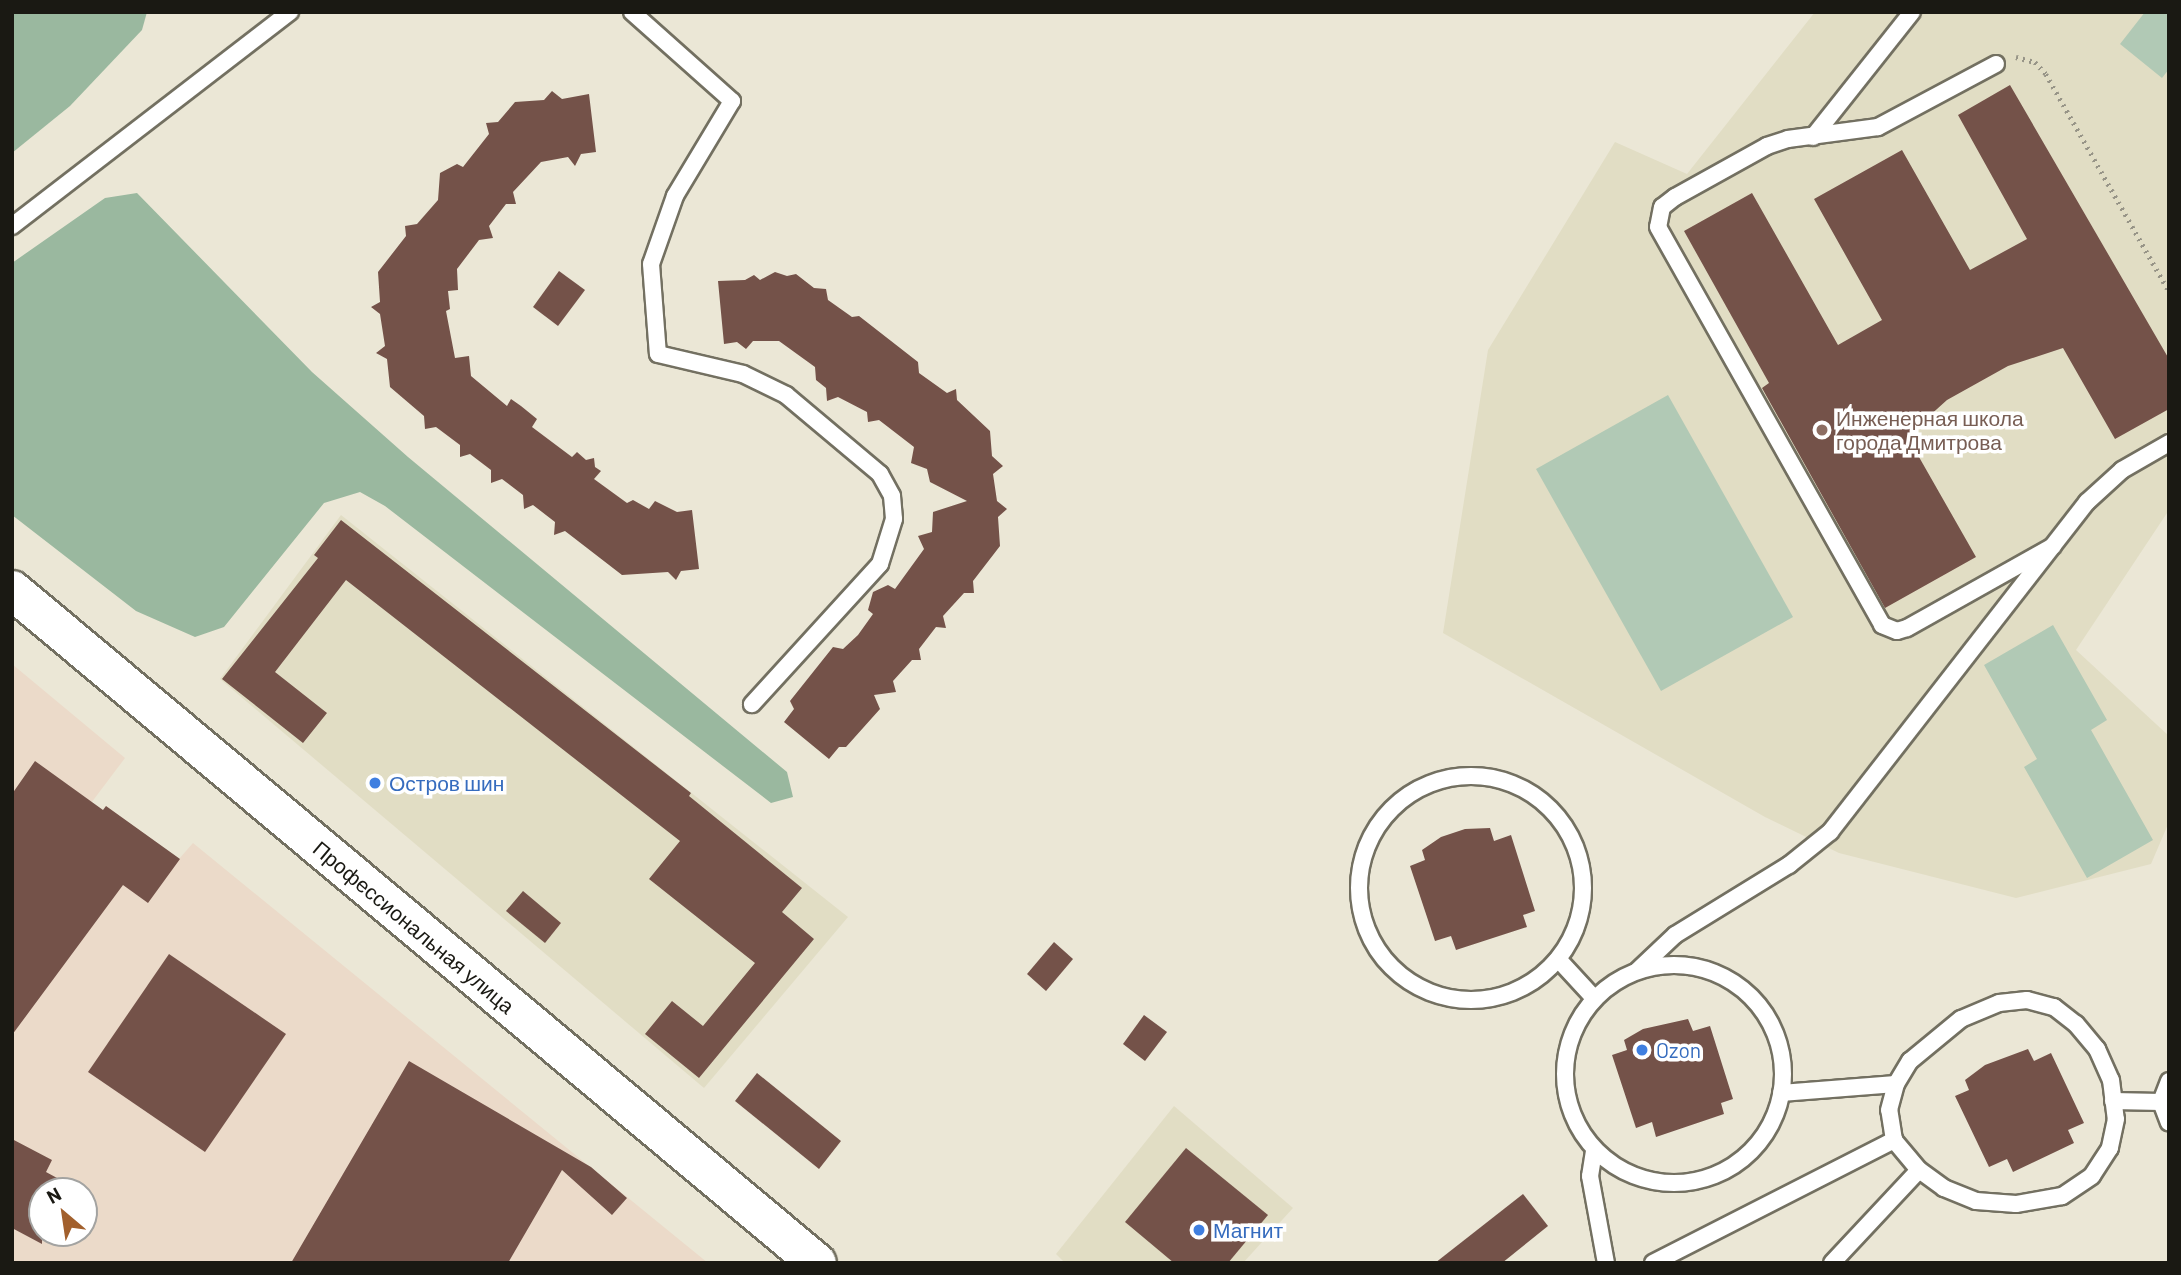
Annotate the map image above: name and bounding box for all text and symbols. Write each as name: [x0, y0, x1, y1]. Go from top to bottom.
place label: Инженерная школа города Дмитрова: [1836, 405, 2024, 455]
marker: Инженерная школа города Дмитрова: [1814, 422, 1830, 438]
place label: Остров шин: [389, 770, 504, 796]
marker: Остров шин: [367, 775, 383, 791]
street label: Профессиональная улица: [308, 835, 520, 1019]
place label: Ozon: [1656, 1037, 1701, 1063]
marker: Ozon: [1634, 1042, 1650, 1058]
north arrow: [28, 1177, 98, 1247]
text: N: [42, 1182, 65, 1208]
place label: Магнит: [1213, 1217, 1283, 1243]
marker: Магнит: [1191, 1222, 1207, 1238]

